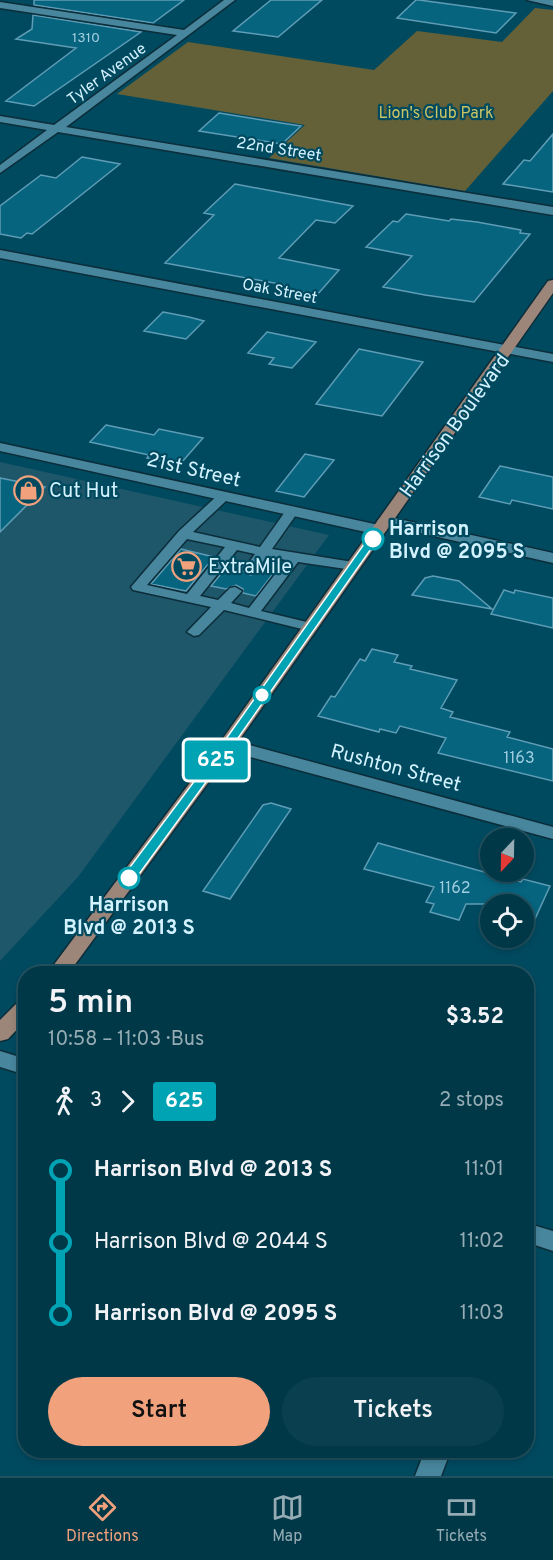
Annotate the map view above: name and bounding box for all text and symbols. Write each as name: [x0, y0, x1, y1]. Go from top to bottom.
house number: 1310: [72, 30, 100, 47]
street label: Tyler Avenue: [64, 39, 151, 110]
park label: Lion's Club Park: [379, 104, 493, 124]
street label: 22nd Street: [235, 133, 323, 167]
street label: Oak Street: [240, 275, 319, 309]
street label: Harrison Boulevard: [395, 349, 516, 503]
street label: 21st Street: [144, 448, 243, 494]
shop icon: Cut Hut: [12, 474, 44, 506]
place label: Cut Hut: [49, 479, 118, 505]
place label: Harrison Blvd @ 2095 S: [389, 517, 525, 566]
marker: Harrison Blvd @ 2095 S: [362, 528, 384, 550]
supermarket icon: ExtraMile: [171, 550, 203, 582]
place label: ExtraMile: [208, 555, 292, 581]
unlabelled marker: [253, 686, 271, 704]
street label: Rushton Street: [327, 739, 464, 799]
line badge: 625: [182, 740, 250, 780]
text: 625: [197, 747, 235, 774]
house number: 1163: [503, 749, 535, 769]
north arrow: [480, 828, 534, 882]
map controls: [480, 828, 534, 948]
marker: Harrison Blvd @ 2013 S: [118, 867, 140, 889]
house number: 1162: [439, 879, 471, 899]
place label: Harrison Blvd @ 2013 S: [63, 893, 195, 942]
button: locate: [480, 894, 534, 948]
text: 5 min: [48, 983, 133, 1025]
text: $3.52: [446, 1004, 504, 1031]
text: 10:58 – 11:03 · Bus: [48, 1027, 205, 1053]
icon: walk: [48, 1085, 81, 1118]
icon: forward: [111, 1085, 144, 1118]
text: 3: [90, 1088, 102, 1114]
text: 625: [165, 1088, 204, 1115]
text: 2 stops: [439, 1088, 504, 1114]
text: Harrison Blvd @ 2013 S: [94, 1157, 332, 1184]
text: 11:01: [464, 1157, 504, 1183]
text: Harrison Blvd @ 2044 S: [94, 1229, 328, 1256]
text: 11:02: [460, 1229, 504, 1255]
text: Harrison Blvd @ 2095 S: [94, 1301, 337, 1328]
text: 11:03: [460, 1301, 504, 1327]
button: Start: [48, 1377, 270, 1446]
button: Tickets: [282, 1377, 504, 1446]
tab: Directions: [66, 1491, 139, 1547]
tab: Map: [271, 1491, 304, 1547]
tab: Tickets: [436, 1491, 487, 1547]

